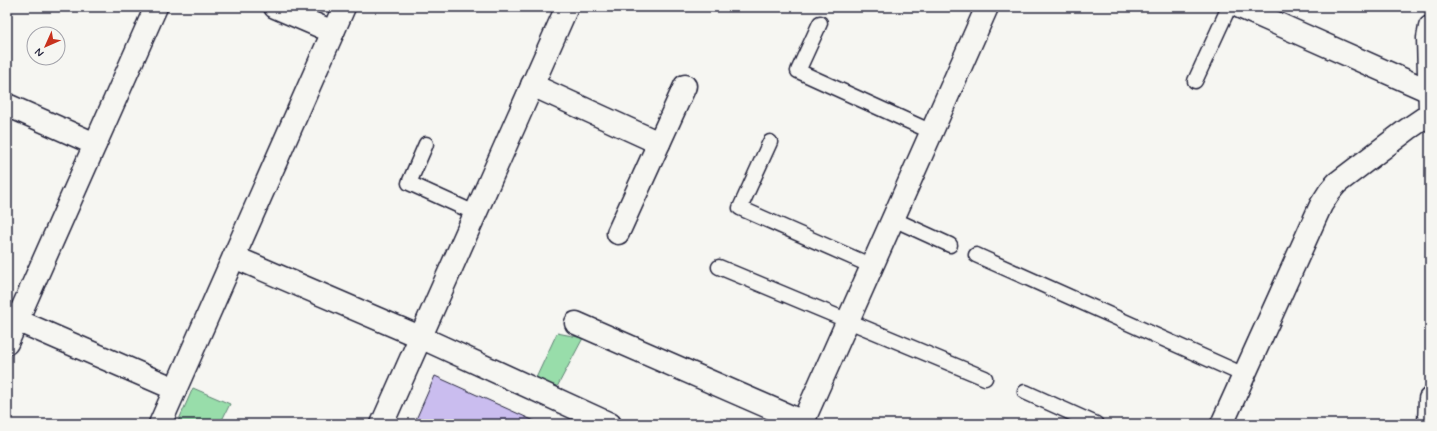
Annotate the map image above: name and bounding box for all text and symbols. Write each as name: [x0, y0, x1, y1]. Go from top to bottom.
north arrow: [26, 26, 66, 66]
text: N: [32, 45, 47, 60]

